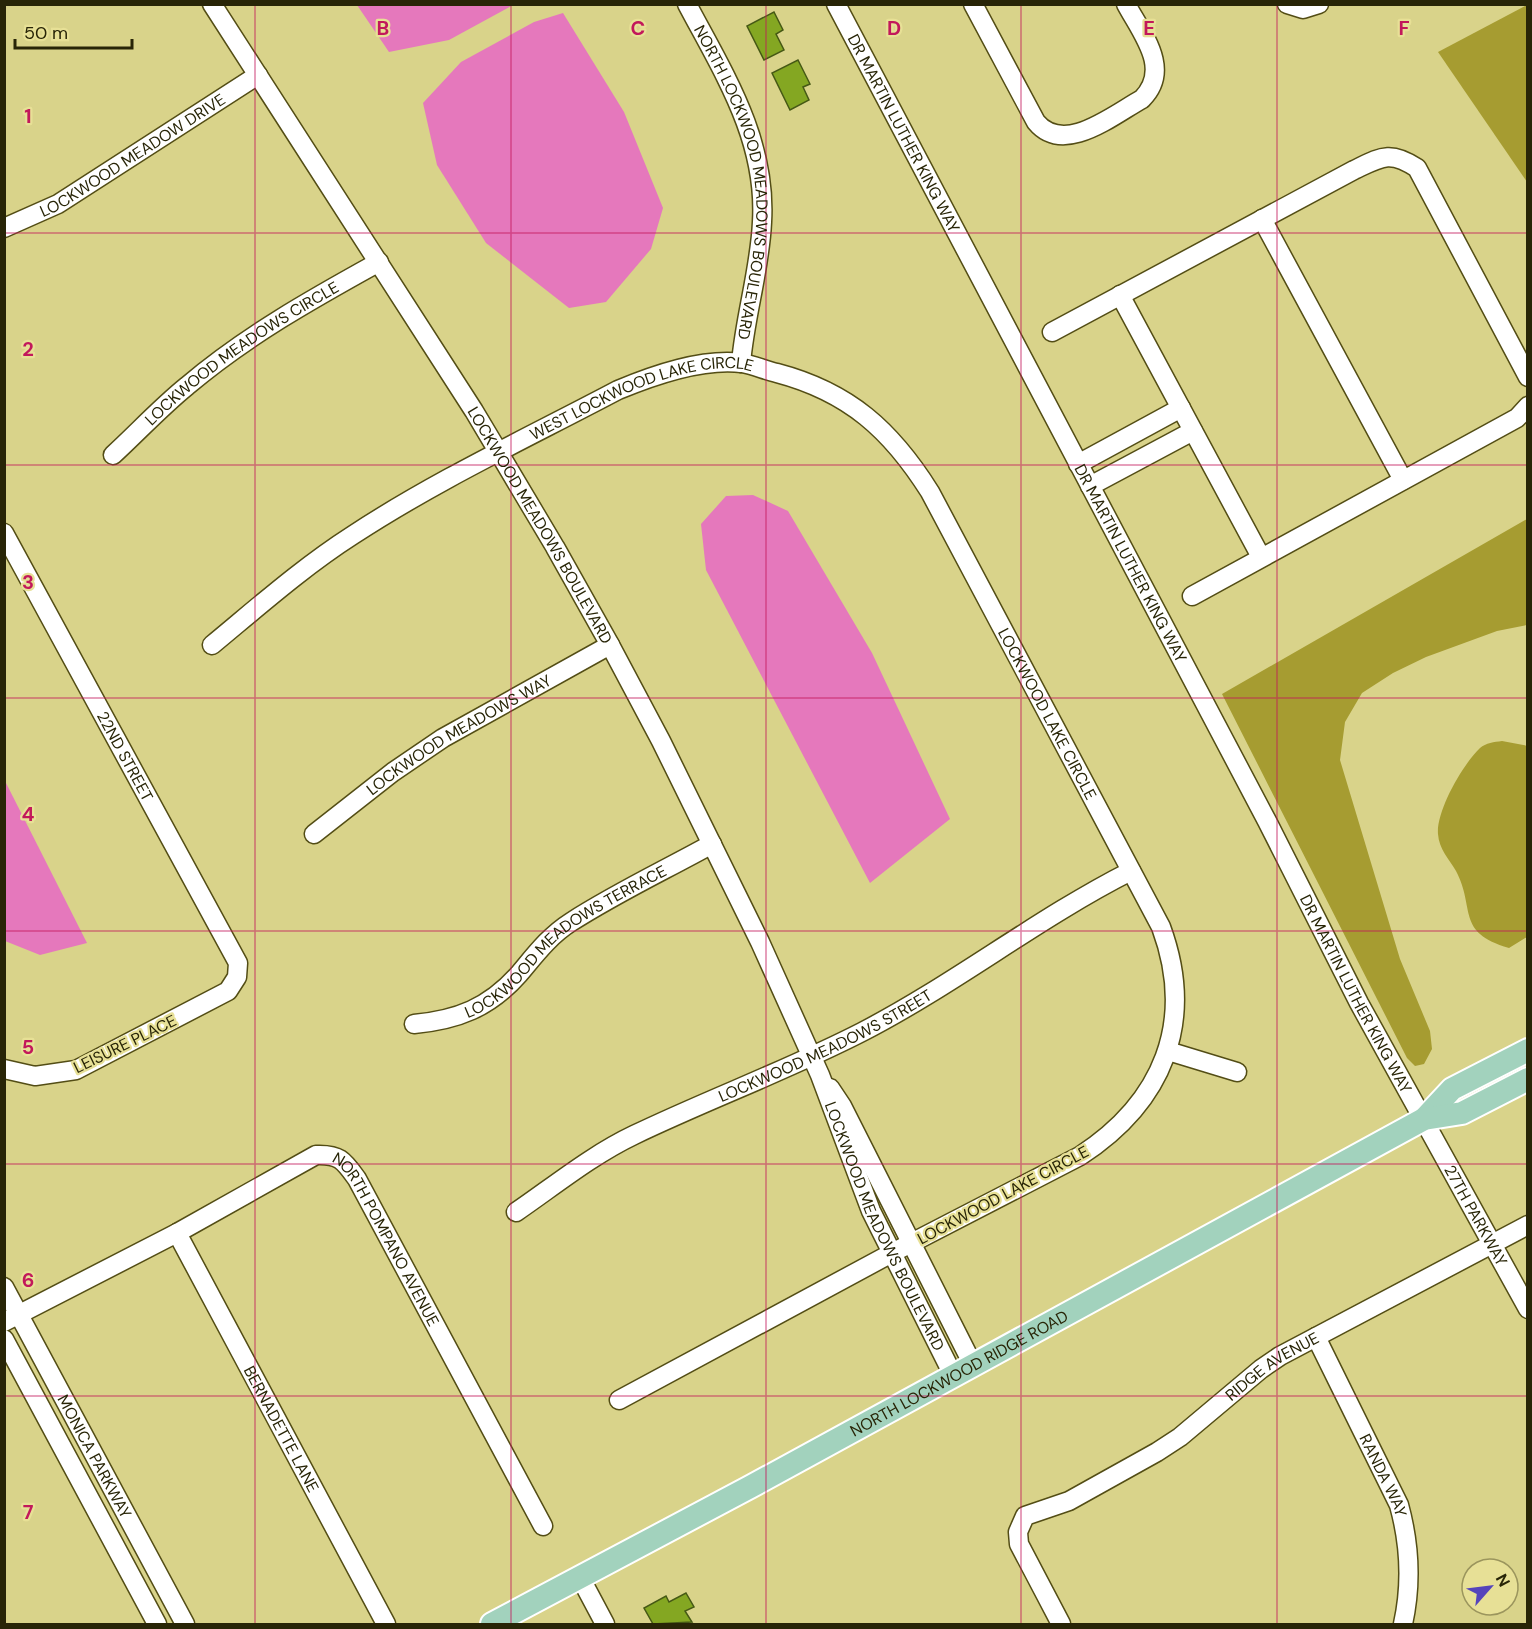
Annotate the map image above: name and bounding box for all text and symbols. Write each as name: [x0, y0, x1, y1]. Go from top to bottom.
scale bar: [15, 12, 132, 50]
text: B: [377, 15, 389, 41]
text: C: [631, 15, 645, 41]
text: D: [887, 15, 901, 41]
text: E: [1143, 15, 1155, 41]
text: F: [1398, 15, 1410, 41]
text: 50 m: [24, 21, 68, 45]
street label: NORTH LOCKWOOD MEADOWS BOULEVARD: [690, 21, 773, 341]
street label: DR MARTIN LUTHER KING WAY: [843, 30, 965, 236]
street label: LOCKWOOD MEADOW DRIVE: [36, 89, 229, 221]
text: 1: [24, 103, 32, 129]
street label: LOCKWOOD MEADOWS CIRCLE: [140, 276, 342, 429]
text: 2: [22, 336, 34, 362]
street label: WEST LOCKWOOD LAKE CIRCLE: [526, 352, 756, 444]
street label: LOCKWOOD MEADOWS BOULEVARD: [463, 403, 618, 647]
street label: DR MARTIN LUTHER KING WAY: [1070, 460, 1192, 666]
text: 3: [22, 569, 34, 595]
street label: LOCKWOOD LAKE CIRCLE: [994, 624, 1102, 803]
street label: LOCKWOOD MEADOWS WAY: [362, 669, 555, 800]
street label: 22ND STREET: [92, 707, 158, 805]
text: 4: [22, 801, 35, 827]
street label: LOCKWOOD MEADOWS TERRACE: [461, 860, 670, 1022]
street label: DR MARTIN LUTHER KING WAY: [1295, 891, 1417, 1097]
street label: LOCKWOOD MEADOWS STREET: [715, 984, 936, 1106]
street label: LEISURE PLACE: [70, 1010, 180, 1078]
text: 5: [22, 1034, 34, 1060]
street label: LOCKWOOD MEADOWS BOULEVARD: [820, 1099, 950, 1354]
street label: LOCKWOOD LAKE CIRCLE: [914, 1141, 1092, 1249]
street label: NORTH POMPANO AVENUE: [329, 1147, 444, 1330]
street label: 27TH PARKWAY: [1440, 1161, 1512, 1269]
text: 6: [22, 1267, 34, 1293]
street label: NORTH LOCKWOOD RIDGE ROAD: [846, 1305, 1072, 1441]
street label: RIDGE AVENUE: [1221, 1327, 1322, 1405]
street label: BERNADETTE LANE: [239, 1362, 324, 1496]
street label: MONICA PARKWAY: [53, 1391, 137, 1522]
street label: RANDA WAY: [1355, 1430, 1412, 1519]
text: 7: [23, 1499, 34, 1525]
north arrow: [1460, 1557, 1520, 1617]
text: N: [1491, 1570, 1515, 1590]

